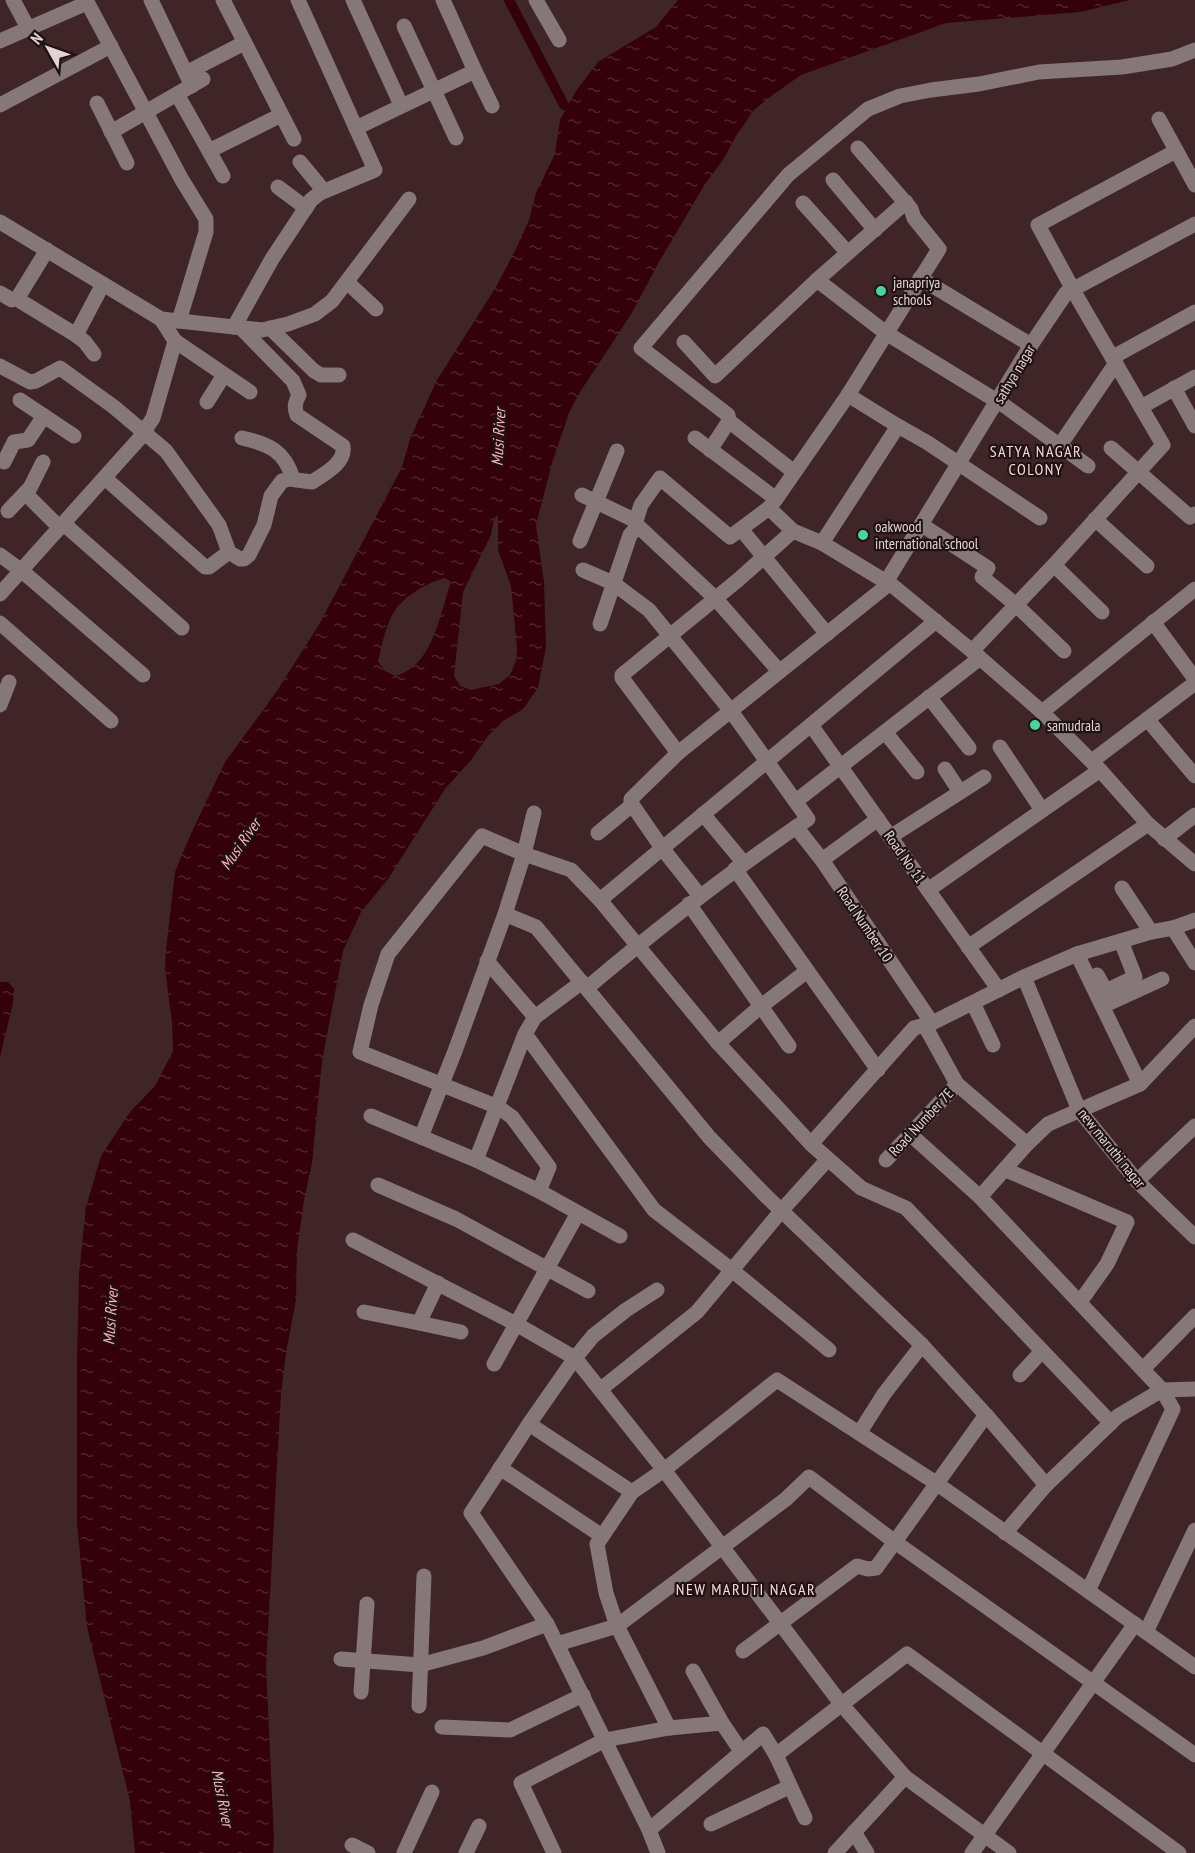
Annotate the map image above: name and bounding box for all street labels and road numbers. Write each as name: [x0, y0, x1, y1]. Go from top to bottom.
street label: sathya nagar: [989, 340, 1040, 407]
street label: Road No 11: [880, 827, 930, 887]
street label: Road Number 10: [833, 883, 897, 965]
street label: Road Number 7E: [885, 1084, 957, 1160]
street label: new maruthi nagar: [1074, 1104, 1150, 1192]

